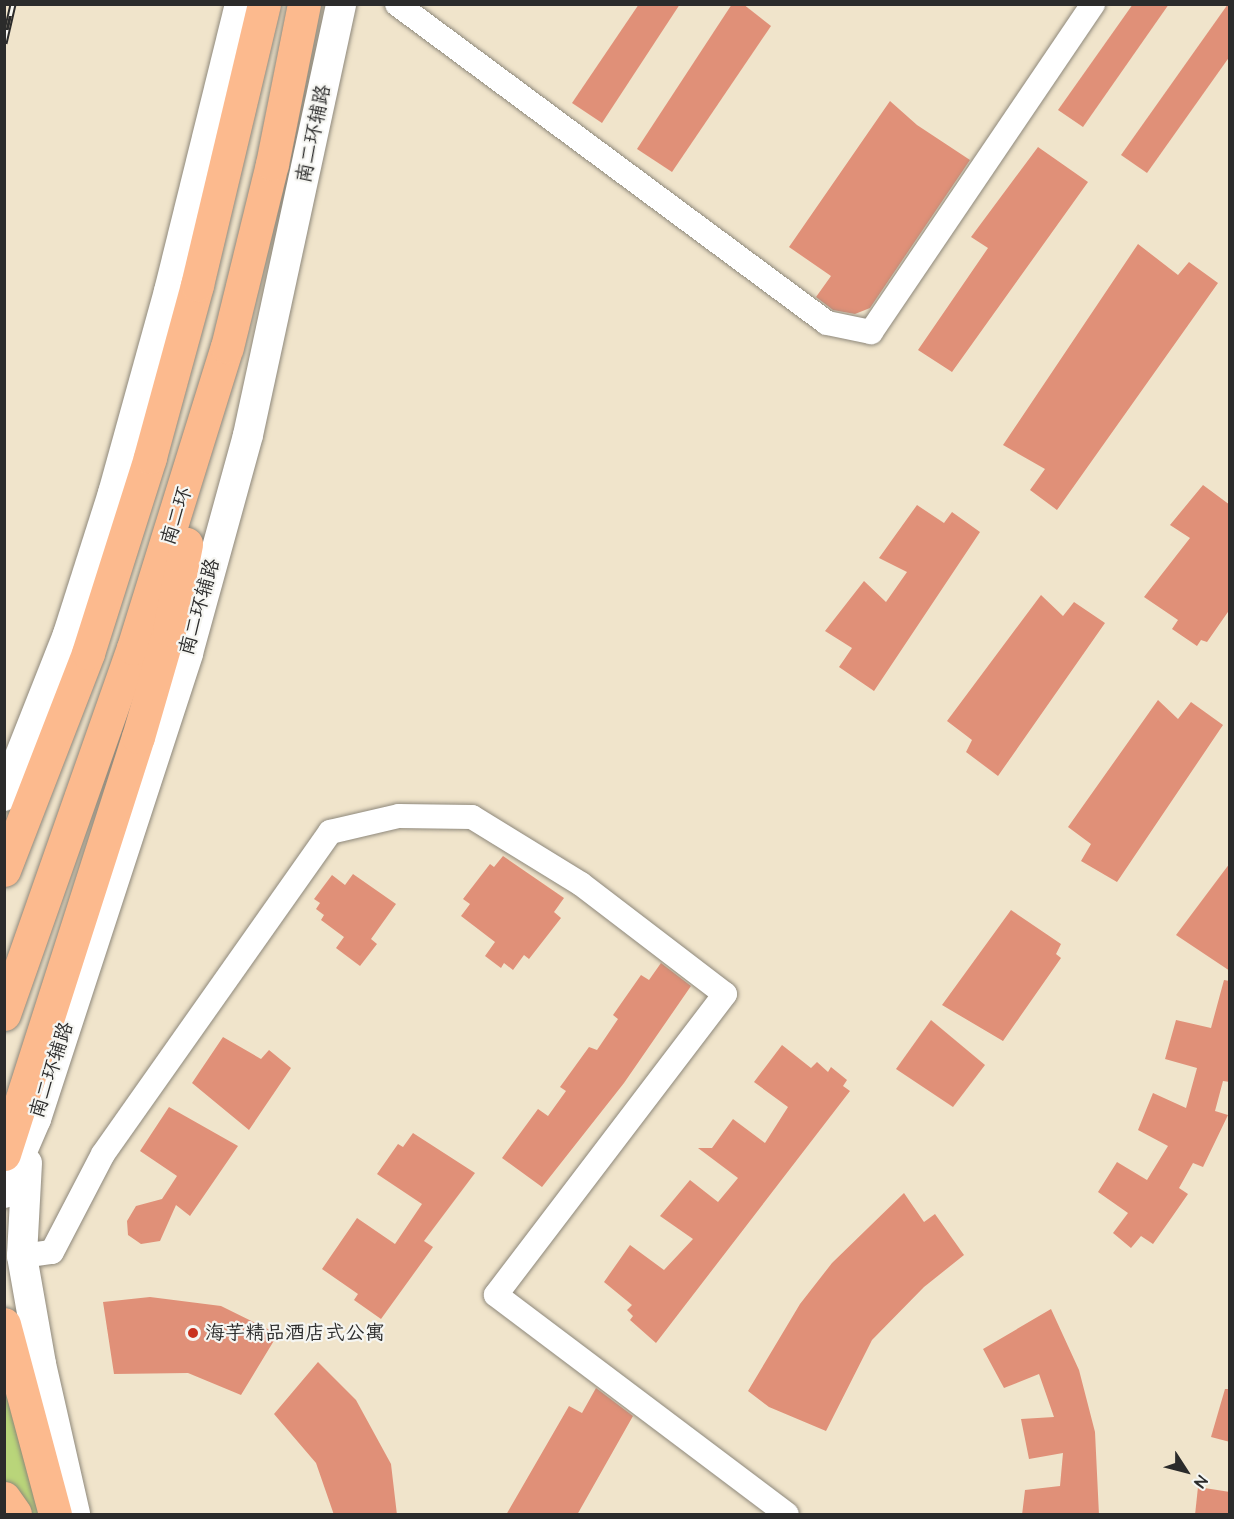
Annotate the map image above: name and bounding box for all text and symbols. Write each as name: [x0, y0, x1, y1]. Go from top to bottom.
street label: 南二环辅路: [292, 83, 336, 185]
street label: 南二环: [156, 484, 198, 548]
street label: 南二环辅路: [175, 556, 225, 658]
street label: 南二环辅路: [25, 1019, 79, 1121]
place label: 海芋精品酒店式公寓: [205, 1321, 385, 1345]
marker: 海芋精品酒店式公寓: [186, 1326, 200, 1340]
north arrow: [1156, 1441, 1216, 1501]
text: N: [1189, 1471, 1212, 1492]

